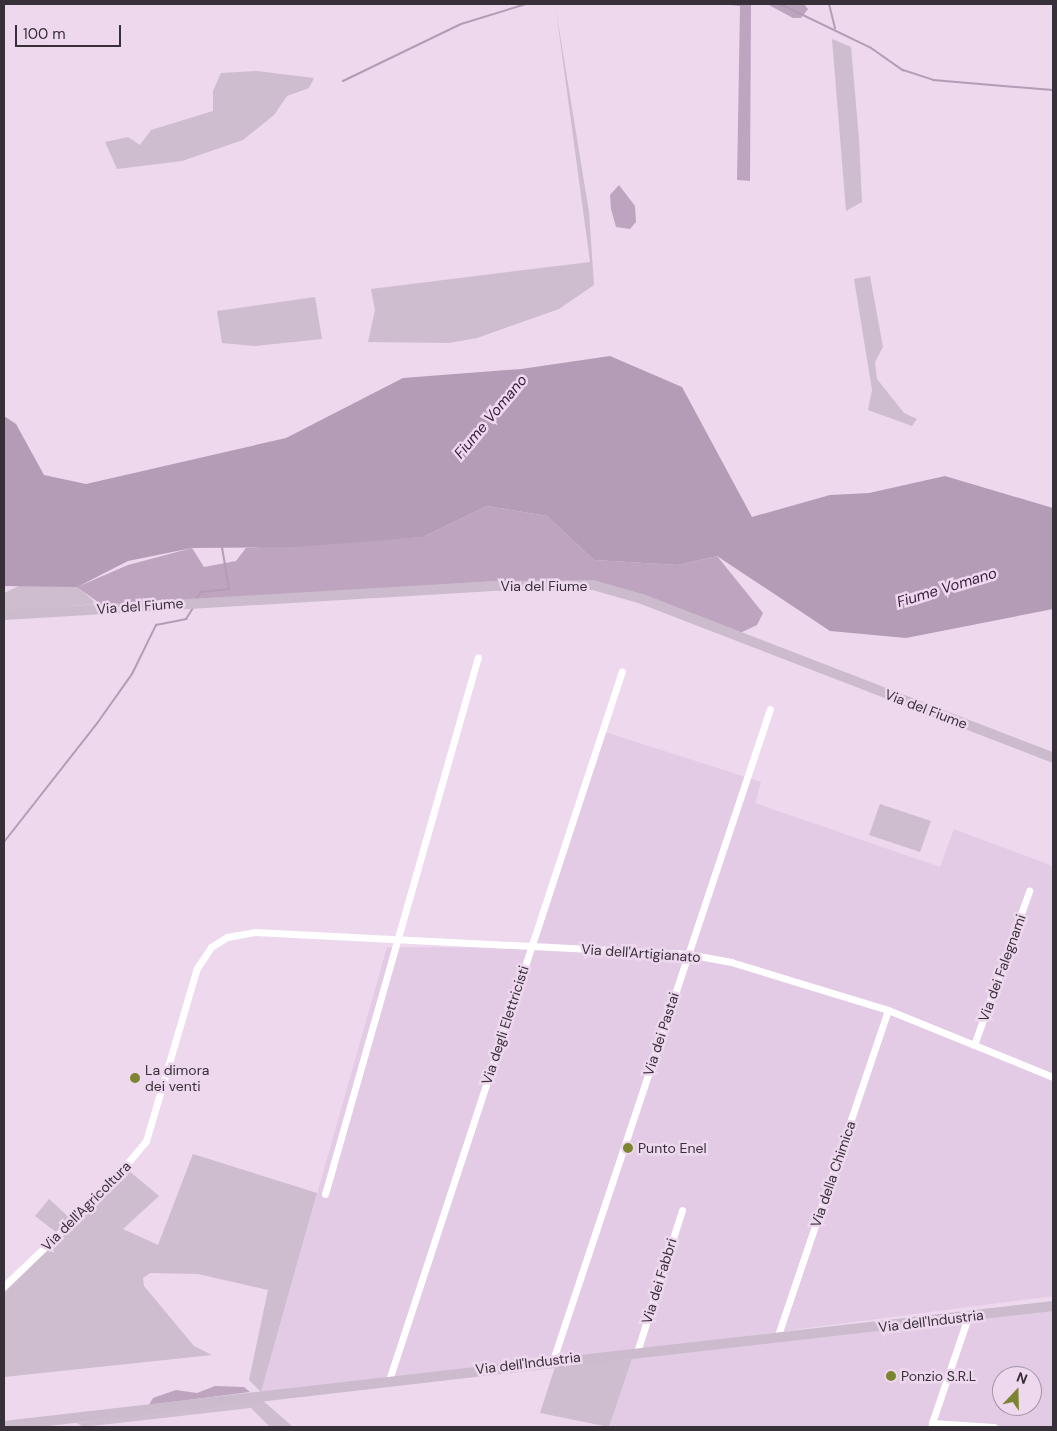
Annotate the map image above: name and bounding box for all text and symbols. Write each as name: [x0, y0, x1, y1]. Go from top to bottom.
scale bar: [18, 15, 124, 47]
text: 100 m: [23, 24, 66, 44]
water label: Fiume Vomano: [451, 372, 531, 462]
water label: Fiume Vomano: [895, 564, 999, 612]
street label: Via del Fiume: [501, 578, 587, 594]
street label: Via del Fiume: [96, 595, 184, 617]
street label: Via del Fiume: [882, 686, 970, 732]
street label: Via dei Falegnami: [975, 912, 1029, 1024]
street label: Via dell'Artigianato: [581, 940, 701, 966]
street label: Via degli Elettricisti: [478, 963, 532, 1087]
street label: Via dei Pastai: [640, 990, 682, 1078]
place label: La dimora dei venti: [145, 1062, 209, 1094]
marker: La dimora dei venti: [129, 1072, 141, 1084]
street label: Via della Chimica: [807, 1119, 859, 1229]
place label: Punto Enel: [638, 1140, 707, 1156]
marker: Punto Enel: [622, 1142, 634, 1154]
street label: Via dell'Agricoltura: [38, 1158, 134, 1254]
street label: Via dei Fabbri: [638, 1236, 680, 1326]
street label: Via dell'Industria: [877, 1306, 985, 1336]
street label: Via dell'Industria: [474, 1348, 582, 1378]
north arrow: [992, 1366, 1042, 1416]
place label: Ponzio S.R.L: [901, 1368, 976, 1384]
text: N: [1014, 1368, 1030, 1388]
marker: Ponzio S.R.L: [885, 1370, 897, 1382]

